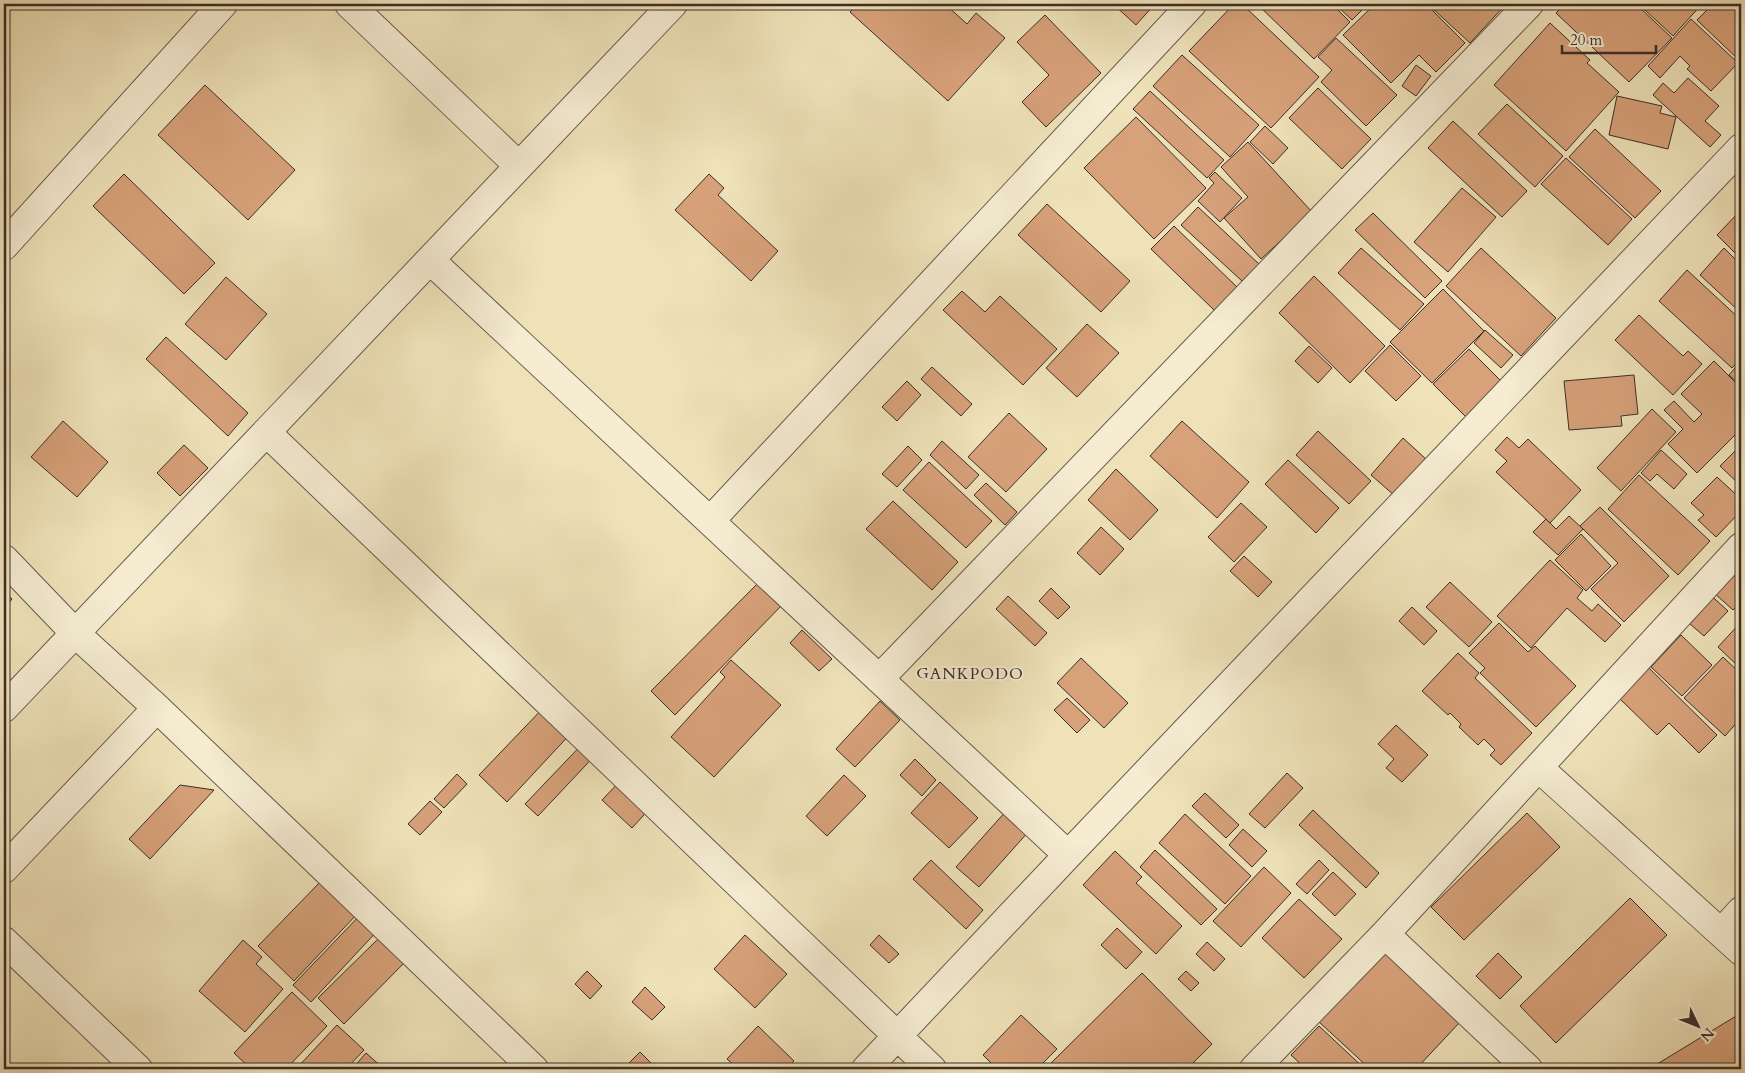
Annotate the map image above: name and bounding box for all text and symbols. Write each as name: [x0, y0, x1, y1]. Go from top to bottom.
scale bar: [1562, 22, 1656, 54]
text: 20 m: [1570, 30, 1602, 50]
district label: GANKPODO: [916, 663, 1024, 685]
north arrow: [1672, 1000, 1722, 1050]
text: N: [1696, 1024, 1718, 1045]

